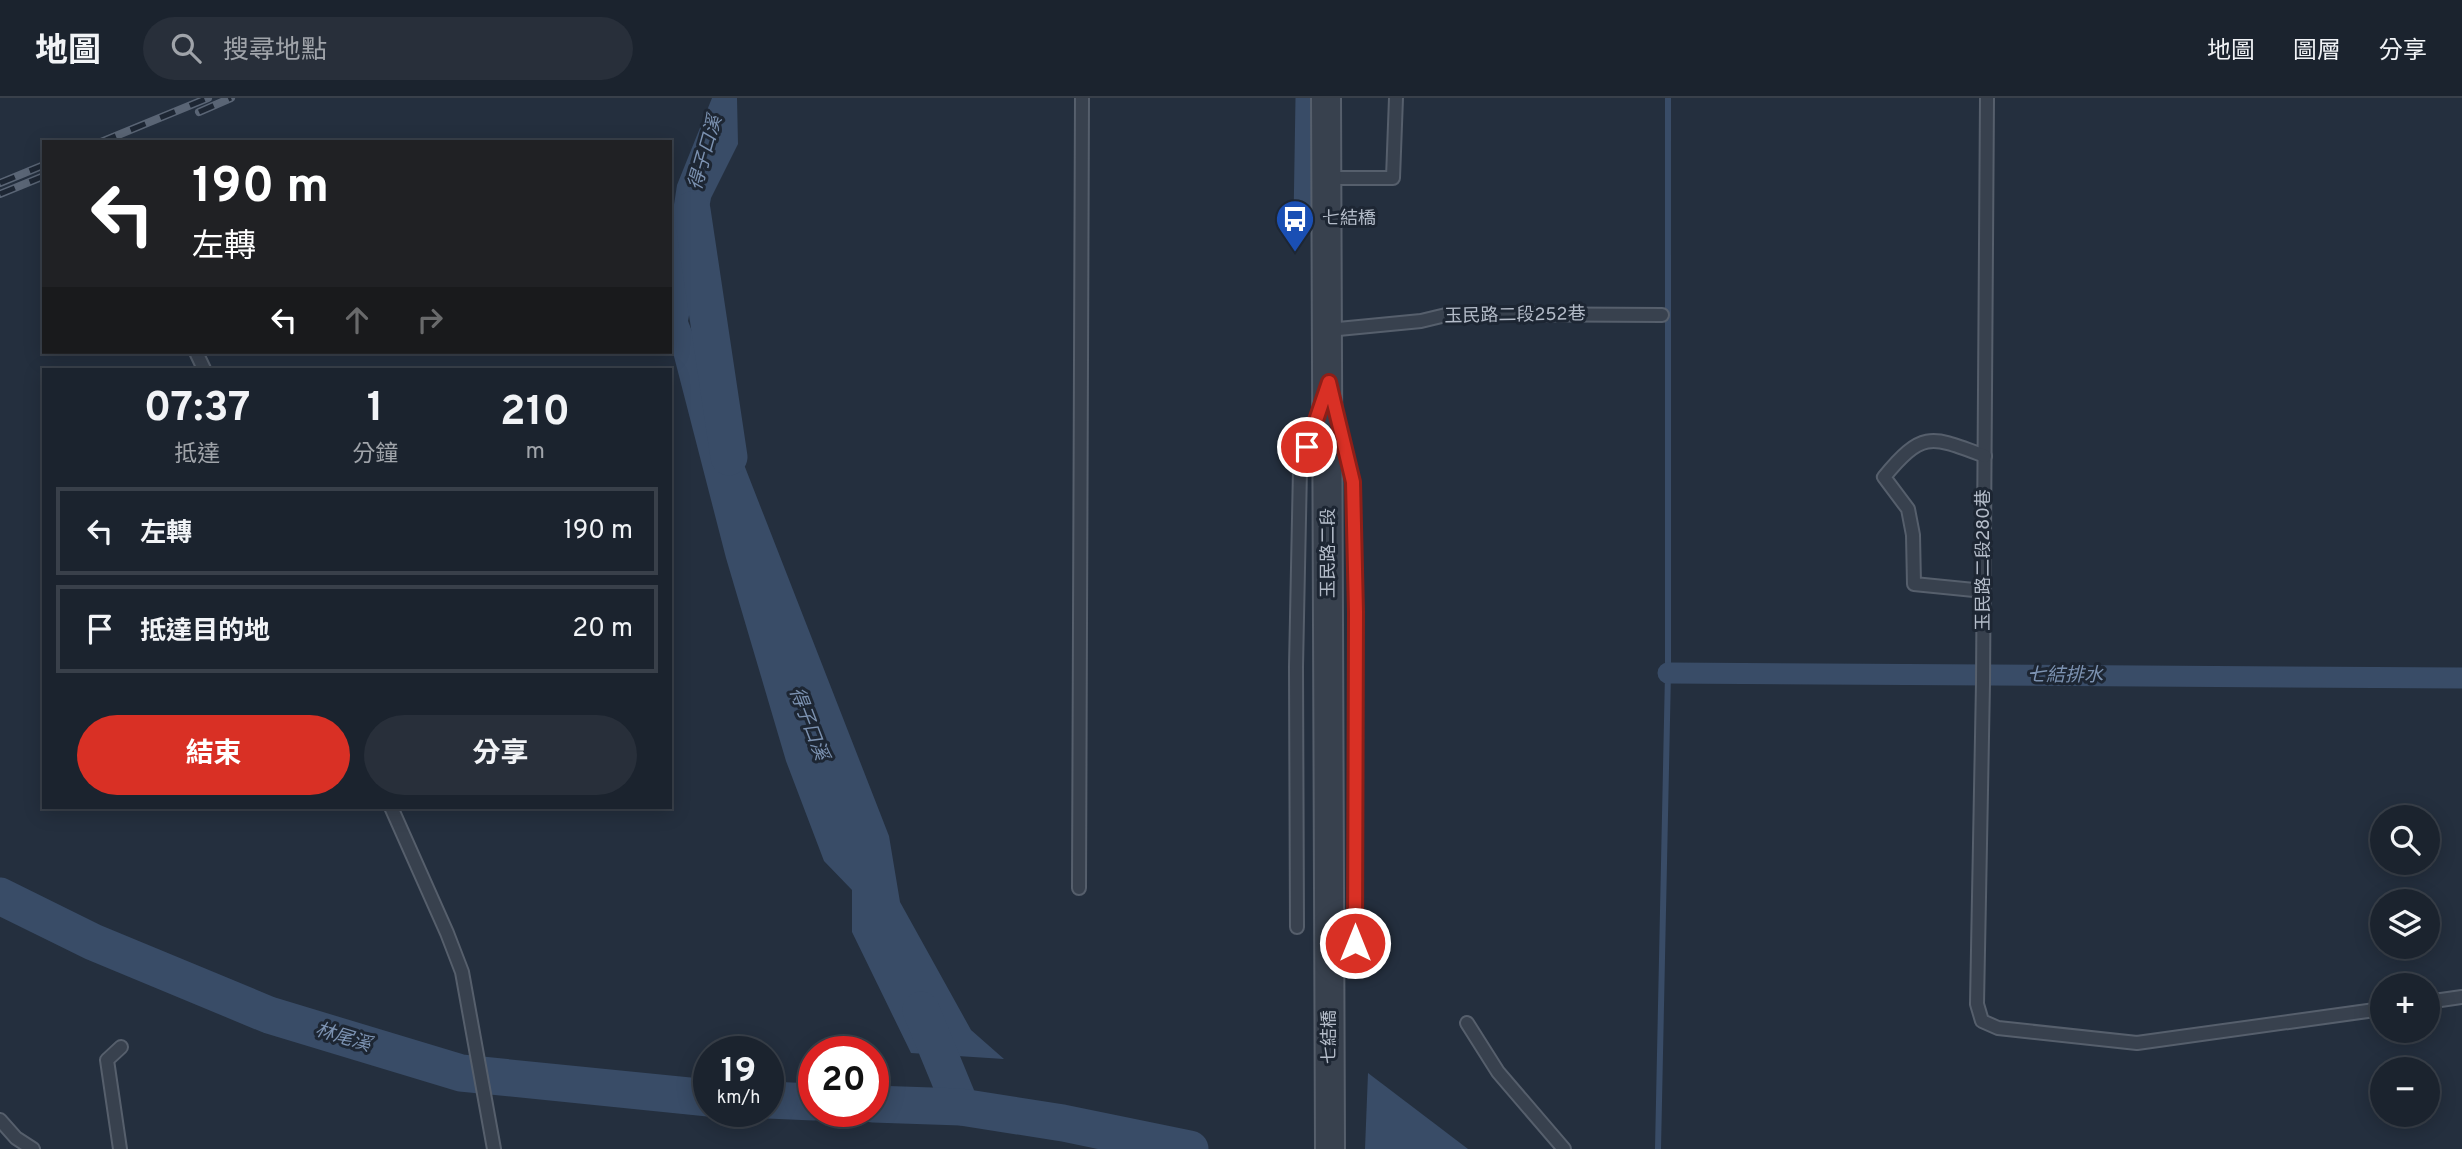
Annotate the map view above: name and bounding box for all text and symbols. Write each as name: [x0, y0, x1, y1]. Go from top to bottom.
search box: [143, 17, 633, 80]
icon: search: [167, 29, 205, 67]
text: 地圖: [35, 32, 101, 74]
text: 搜尋地點: [223, 35, 327, 68]
text: 地圖: [2207, 37, 2255, 67]
text: 圖層: [2293, 37, 2341, 67]
text: 分享: [2379, 37, 2427, 67]
water label: 得子口溪: [684, 110, 729, 193]
text: 190 m: [192, 158, 329, 220]
icon: left: [77, 168, 168, 259]
bus stop icon: 七結橋: [1274, 198, 1316, 253]
place label: 七結橋: [1322, 208, 1376, 231]
text: 左轉: [192, 228, 256, 268]
icon: left: [265, 301, 303, 339]
icon: ahead: [338, 301, 376, 339]
icon: right: [411, 301, 449, 339]
street label: 玉民路二段252巷: [1444, 303, 1586, 329]
text: 07:37: [144, 383, 250, 436]
text: 1: [367, 383, 384, 436]
text: 210: [500, 387, 570, 440]
pin: [1277, 417, 1337, 477]
icon: arrive: [1288, 428, 1326, 466]
text: m: [525, 438, 545, 467]
text: 抵達: [174, 441, 220, 470]
text: 分鐘: [352, 441, 398, 470]
street label: 玉民路二段280巷: [1973, 489, 1996, 631]
street label: 玉民路二段: [1318, 508, 1341, 598]
icon: left: [81, 512, 119, 550]
text: 190 m: [563, 515, 633, 548]
text: 左轉: [140, 518, 192, 551]
icon: arrive: [81, 610, 119, 648]
text: 20 m: [572, 613, 633, 646]
text: 抵達目的地: [140, 616, 270, 649]
water label: 七結排水: [2027, 664, 2104, 688]
water label: 得子口溪: [783, 684, 834, 767]
button: 結束: [77, 715, 350, 795]
button: 分享: [364, 715, 637, 795]
map controls: [2370, 805, 2440, 1127]
button: search: [2370, 805, 2440, 875]
button: layers: [2370, 889, 2440, 959]
position arrow: [1318, 906, 1392, 980]
button: +: [2370, 973, 2440, 1043]
street label: 七結橋: [1319, 1010, 1342, 1064]
water label: 林尾溪: [312, 1018, 377, 1059]
speed limit sign: 20: [798, 1036, 889, 1127]
text: 19: [721, 1050, 756, 1094]
button: −: [2370, 1057, 2440, 1127]
text: km/h: [717, 1087, 760, 1110]

